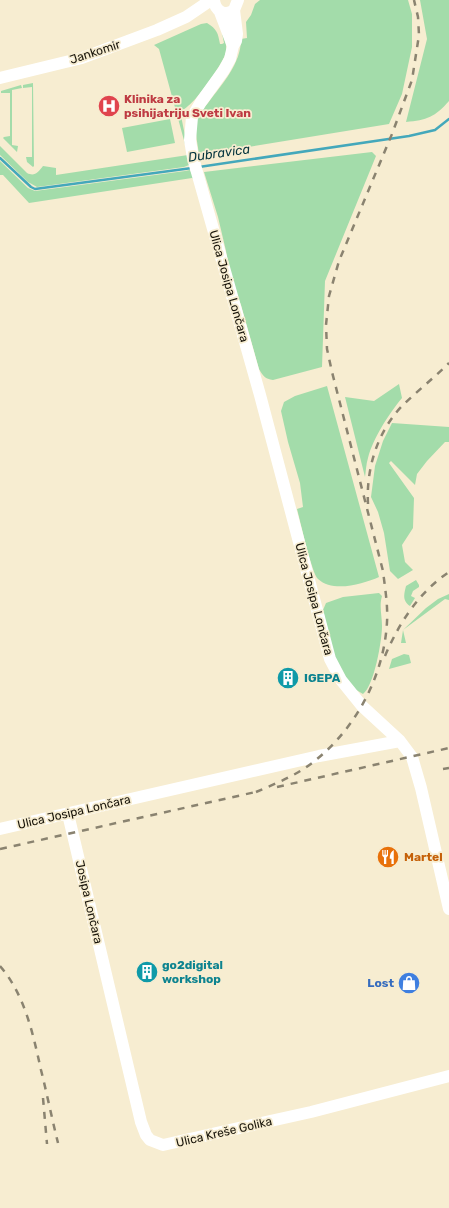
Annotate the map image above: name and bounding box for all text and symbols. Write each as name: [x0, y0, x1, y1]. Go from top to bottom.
street label: Jankomir: [68, 37, 122, 67]
place label: Klinika za psihijatriju Sveti Ivan: [124, 92, 251, 120]
hospital icon: Klinika za psihijatriju Sveti Ivan: [96, 93, 122, 119]
water label: Dubravica: [187, 141, 251, 165]
street label: Ulica Josipa Lončara: [206, 228, 252, 344]
street label: Ulica Josipa Lončara: [292, 541, 336, 657]
building icon: IGEPA: [275, 665, 301, 691]
place label: IGEPA: [304, 671, 341, 685]
street label: Ulica Josipa Lončara: [16, 792, 132, 832]
restaurant icon: Martel: [375, 844, 401, 870]
place label: Martel: [404, 850, 443, 864]
street label: Josipa Lončara: [73, 859, 105, 945]
place label: go2digital workshop: [162, 958, 223, 986]
building icon: go2digital workshop: [134, 959, 160, 985]
shop icon: Lost: [396, 970, 422, 996]
place label: Lost: [367, 976, 394, 990]
street label: Ulica Kreše Golika: [175, 1114, 273, 1150]

